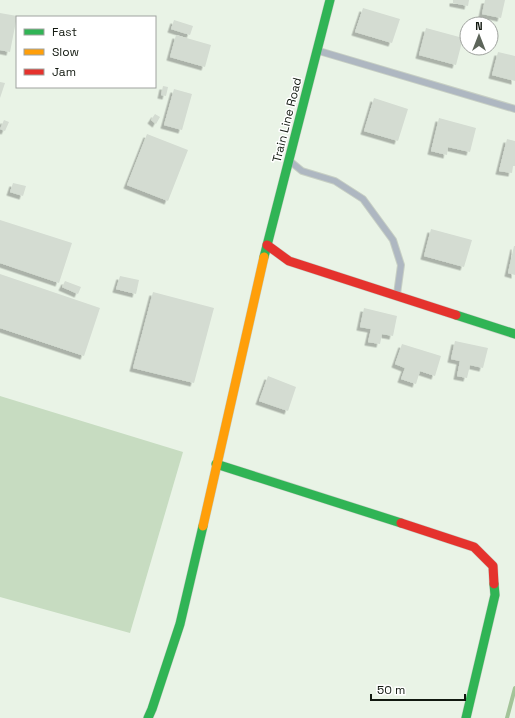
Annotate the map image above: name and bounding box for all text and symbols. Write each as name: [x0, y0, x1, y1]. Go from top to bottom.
legend: [16, 16, 156, 88]
north arrow: [459, 16, 499, 56]
text: N: [475, 19, 483, 33]
text: Fast: [52, 24, 77, 40]
text: Slow: [52, 44, 79, 60]
text: Jam: [52, 64, 76, 80]
street label: Train Line Road: [269, 76, 305, 164]
scale bar: [371, 676, 465, 702]
text: 50 m: [377, 682, 405, 698]

